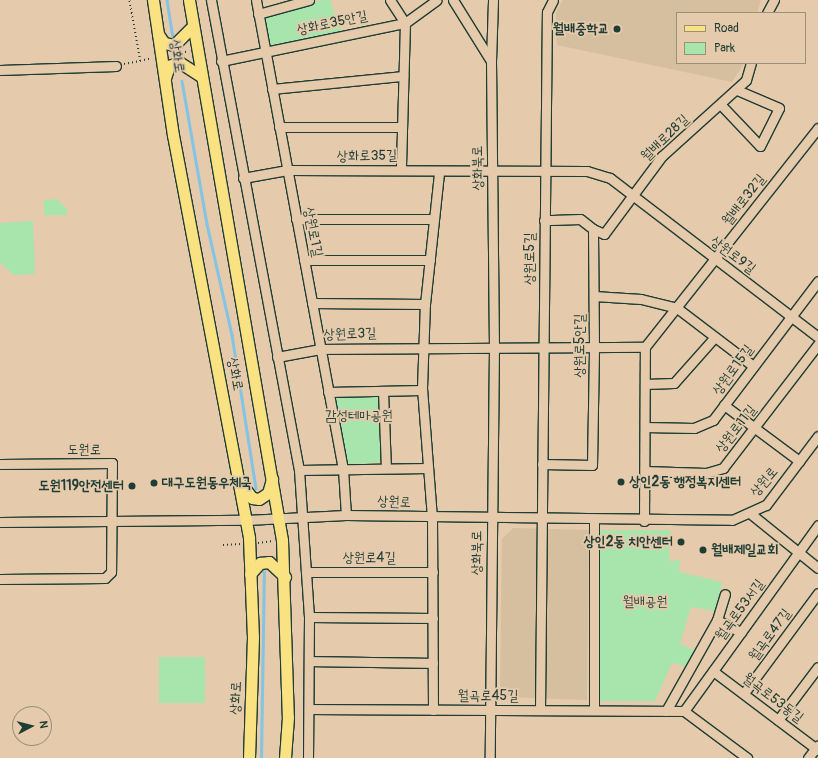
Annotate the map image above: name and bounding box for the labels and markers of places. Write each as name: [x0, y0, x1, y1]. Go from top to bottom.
place label: 월배중학교: [553, 21, 609, 37]
marker: 월배중학교: [612, 24, 622, 34]
place label: 상인2동 행정복지센터: [629, 474, 741, 490]
place label: 대구도원동우체국: [162, 475, 252, 491]
marker: 상인2동 행정복지센터: [616, 477, 626, 487]
place label: 도원119안전센터: [38, 478, 124, 494]
marker: 대구도원동우체국: [149, 478, 159, 488]
marker: 도원119안전센터: [127, 481, 137, 491]
place label: 상인2동 치안센터: [583, 534, 673, 550]
marker: 상인2동 치안센터: [676, 537, 686, 547]
place label: 월배제일교회: [711, 542, 779, 558]
marker: 월배제일교회: [698, 545, 708, 555]

